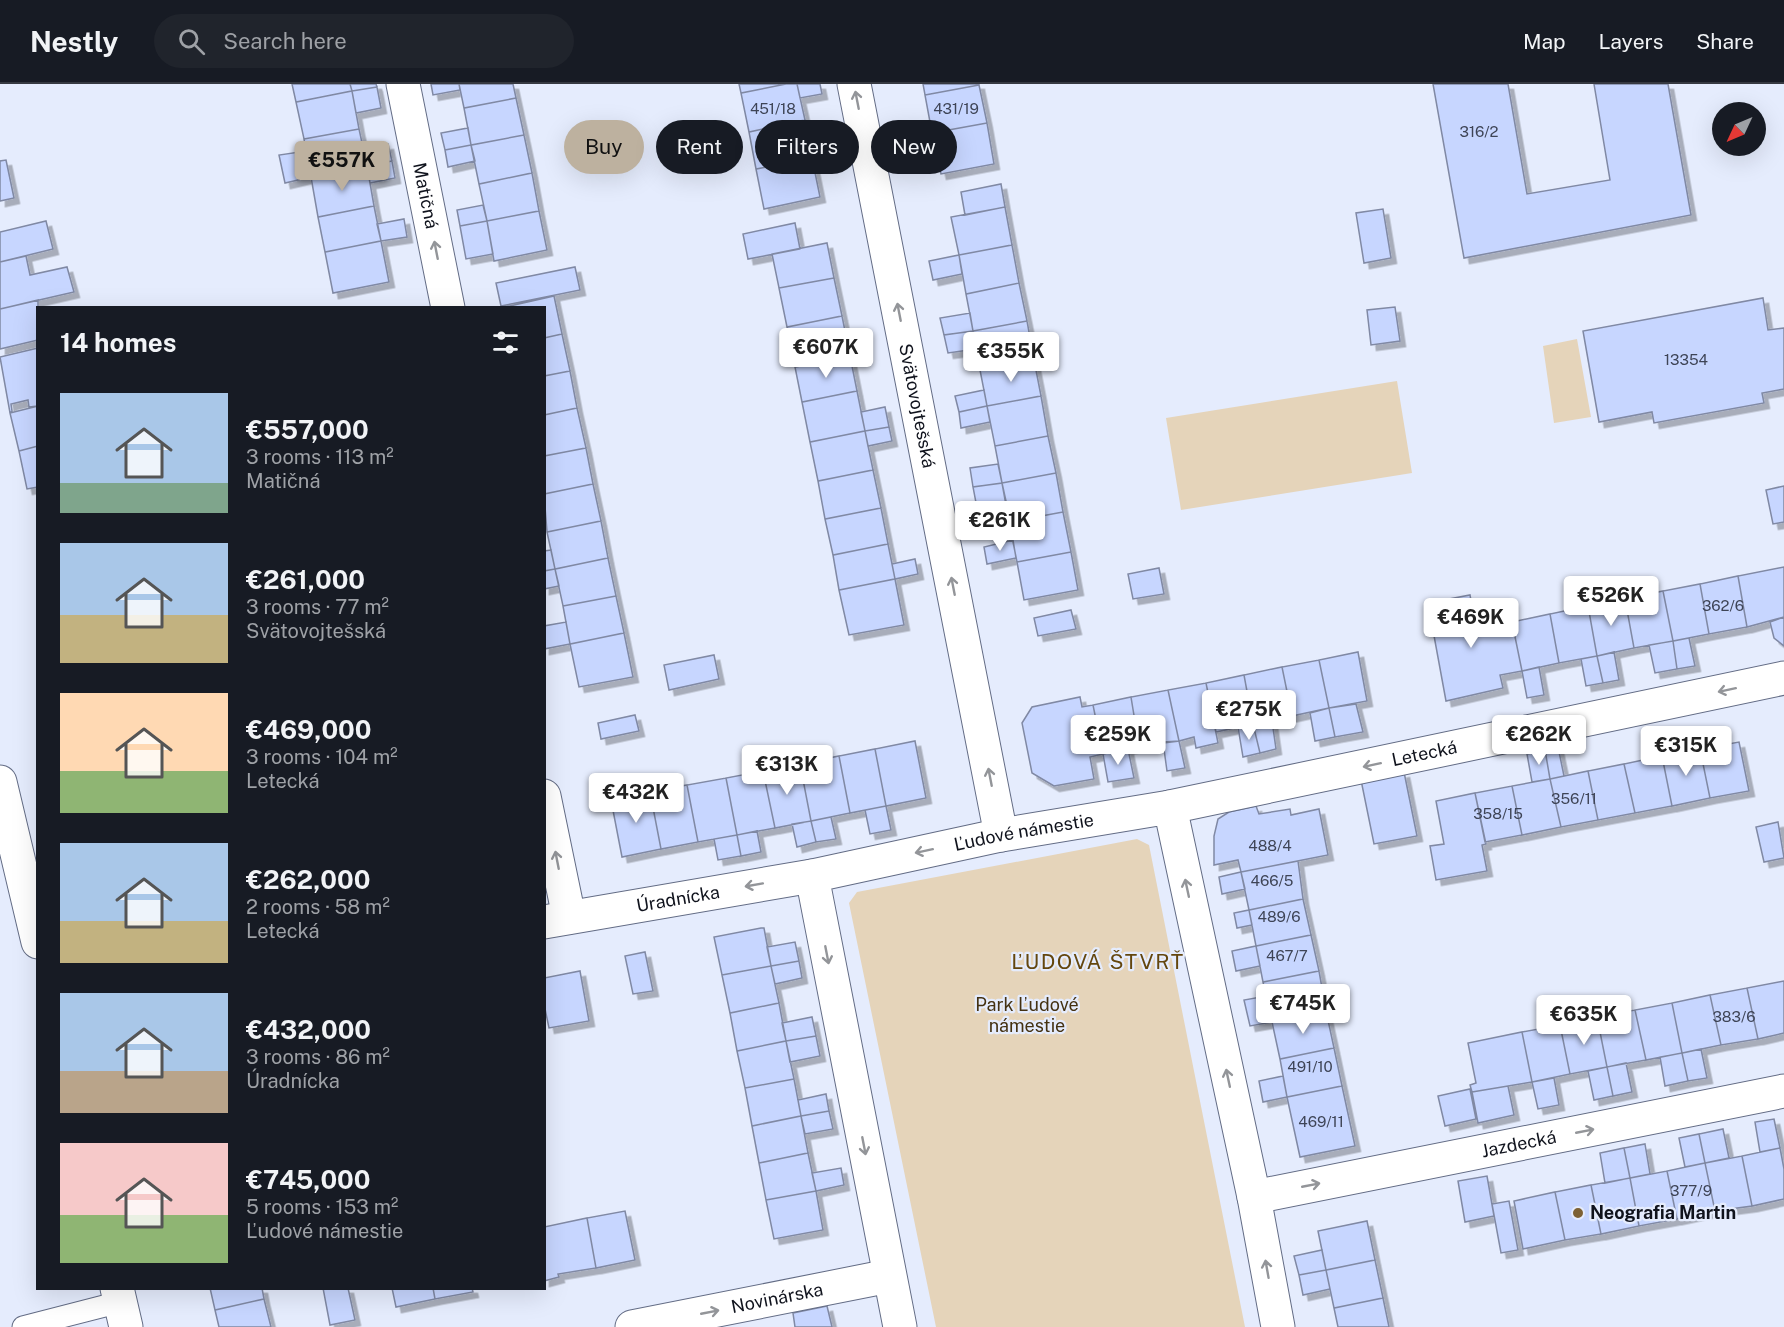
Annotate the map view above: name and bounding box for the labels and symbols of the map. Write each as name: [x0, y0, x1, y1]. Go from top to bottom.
one-way arrow: [851, 91, 862, 110]
house number: 451/18: [750, 100, 796, 117]
house number: 431/19: [933, 100, 979, 117]
north arrow: [1712, 102, 1766, 156]
house number: 316/2: [1459, 123, 1499, 140]
pin: €557K: [300, 141, 384, 192]
street label: Matičná: [409, 161, 443, 231]
one-way arrow: [430, 241, 441, 260]
one-way arrow: [893, 303, 904, 322]
pin: €607K: [784, 328, 868, 379]
pin: €355K: [969, 332, 1053, 383]
street label: Svätovojtešská: [895, 342, 940, 470]
house number: 13354: [1664, 351, 1708, 368]
pin: €261K: [958, 501, 1042, 552]
pin: €526K: [1569, 576, 1653, 627]
one-way arrow: [947, 577, 958, 596]
house number: 362/6: [1702, 597, 1744, 614]
pin: €469K: [1429, 598, 1513, 649]
one-way arrow: [1717, 685, 1737, 696]
pin: €275K: [1207, 690, 1291, 741]
pin: €259K: [1076, 715, 1160, 766]
pin: €262K: [1497, 715, 1581, 766]
pin: €315K: [1644, 726, 1728, 777]
street label: Letecká: [1390, 736, 1459, 770]
pin: €313K: [745, 745, 829, 796]
one-way arrow: [1362, 760, 1382, 771]
one-way arrow: [984, 768, 995, 788]
pin: €432K: [594, 773, 678, 824]
house number: 356/11: [1551, 790, 1597, 807]
house number: 358/15: [1473, 805, 1523, 822]
street label: Ľudové námestie: [952, 809, 1095, 855]
house number: 488/4: [1248, 837, 1292, 854]
one-way arrow: [914, 846, 933, 858]
one-way arrow: [551, 850, 562, 870]
house number: 466/5: [1251, 872, 1293, 889]
one-way arrow: [1181, 878, 1193, 897]
one-way arrow: [745, 880, 764, 891]
street label: Úradnícka: [634, 881, 721, 916]
house number: 489/6: [1257, 908, 1301, 925]
one-way arrow: [822, 944, 833, 964]
house number: 467/7: [1266, 947, 1308, 964]
district label: ĽUDOVÁ ŠTVRŤ: [1011, 949, 1185, 974]
pin: €745K: [1261, 984, 1345, 1035]
park label: Park Ľudové námestie: [975, 994, 1079, 1036]
pin: €635K: [1542, 995, 1626, 1046]
house number: 383/6: [1712, 1008, 1756, 1025]
house number: 491/10: [1287, 1058, 1333, 1075]
one-way arrow: [1222, 1069, 1234, 1088]
house number: 469/11: [1298, 1113, 1344, 1130]
one-way arrow: [1575, 1124, 1594, 1136]
street label: Jazdecká: [1479, 1126, 1558, 1161]
one-way arrow: [859, 1136, 870, 1155]
one-way arrow: [1301, 1179, 1320, 1190]
house number: 377/9: [1670, 1182, 1712, 1199]
place label: Neografia Martin: [1590, 1202, 1736, 1223]
marker: Neografia Martin: [1571, 1206, 1585, 1220]
one-way arrow: [1261, 1260, 1272, 1280]
street label: Novinárska: [729, 1278, 825, 1317]
one-way arrow: [699, 1306, 719, 1317]

